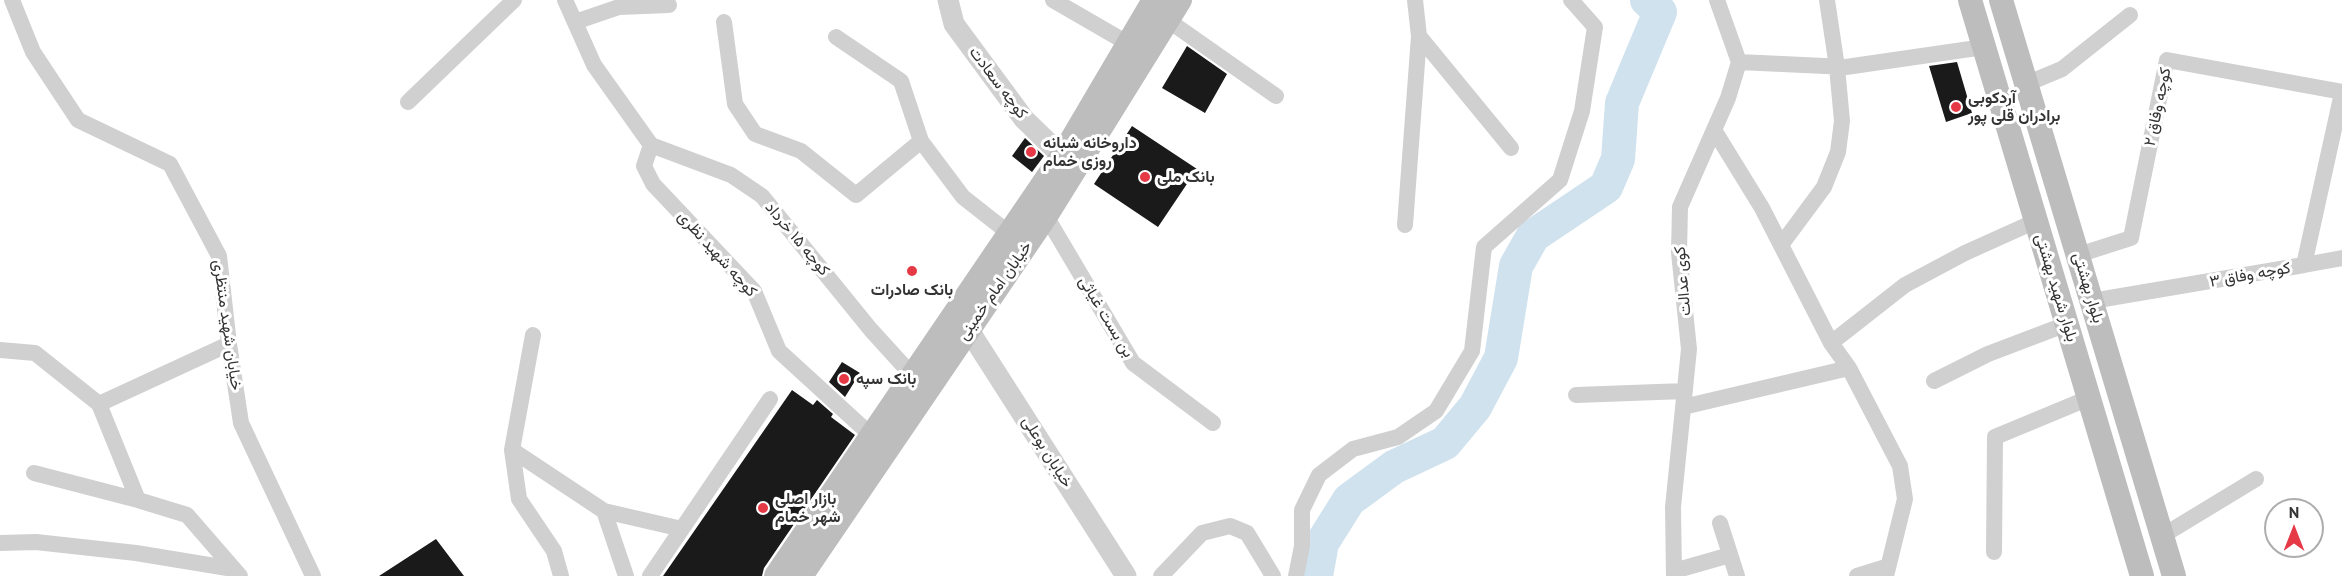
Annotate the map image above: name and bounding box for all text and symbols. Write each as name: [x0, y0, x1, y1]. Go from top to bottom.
street label: کوچه سعادت: [965, 43, 1031, 123]
street label: کوچه وفاق ۲: [2140, 66, 2176, 148]
place label: آردکوبی برادران قلی پور: [1968, 88, 2060, 126]
marker: آردکوبی برادران قلی پور: [1949, 100, 1963, 114]
place label: داروخانه شبانه روزی خمام: [1043, 133, 1137, 171]
marker: داروخانه شبانه روزی خمام: [1024, 145, 1038, 159]
place label: بانک ملی: [1157, 167, 1215, 187]
marker: بانک ملی: [1138, 170, 1152, 184]
street label: کوچه ۱۵ خرداد: [761, 198, 833, 280]
street label: کوچه شهید نظری: [673, 207, 761, 301]
street label: بلوار شهید بهشتی: [2030, 232, 2082, 344]
street label: خیابان امام خمینی: [954, 238, 1036, 344]
street label: کوی عدالت: [1670, 245, 1696, 317]
street label: بلوار بهشتی: [2068, 250, 2108, 326]
street label: خیابان شهید منتظری: [208, 258, 246, 392]
street label: کوچه وفاق ۳: [2208, 258, 2292, 292]
marker: بانک صادرات: [905, 264, 919, 278]
street label: بن بست غیاثی: [1074, 273, 1138, 361]
place label: بانک صادرات: [871, 280, 953, 300]
place label: بانک سپه: [856, 369, 916, 389]
marker: بانک سپه: [837, 372, 851, 386]
street label: خیابان بوعلی: [1018, 413, 1076, 491]
place label: بازار اصلی شهر خمام: [775, 489, 840, 527]
north arrow: [2264, 498, 2324, 558]
marker: بازار اصلی شهر خمام: [756, 501, 770, 515]
text: N: [2289, 502, 2299, 522]

